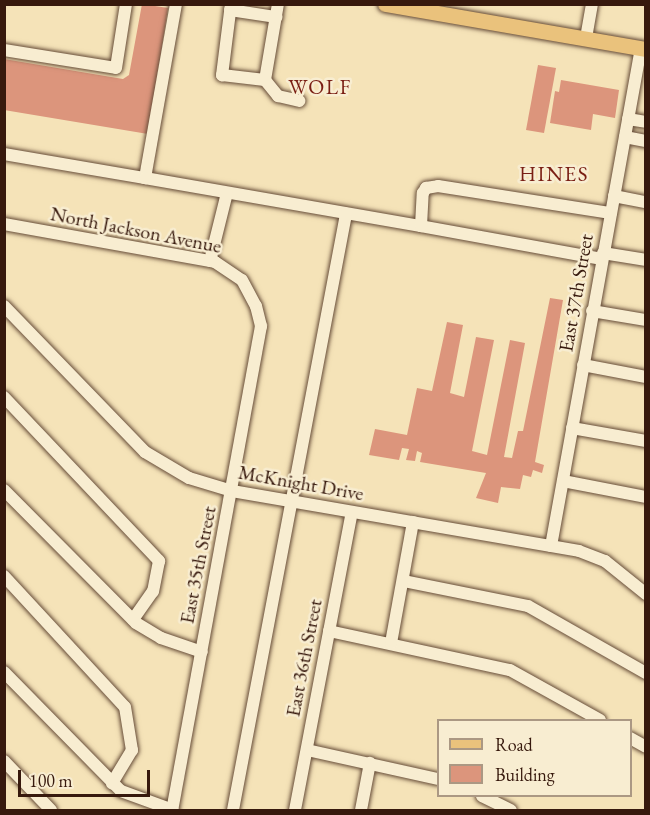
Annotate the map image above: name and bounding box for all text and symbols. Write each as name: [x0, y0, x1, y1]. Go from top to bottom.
district label: WOLF: [288, 74, 352, 100]
district label: HINES: [519, 161, 589, 187]
street label: North Jackson Avenue: [48, 202, 224, 258]
street label: East 37th Street: [554, 232, 598, 354]
street label: McKnight Drive: [236, 460, 366, 506]
street label: East 35th Street: [175, 504, 221, 626]
street label: East 36th Street: [281, 597, 327, 719]
legend: [437, 719, 632, 797]
text: Road: [495, 733, 533, 756]
scale bar: [21, 758, 153, 796]
text: Building: [495, 763, 555, 786]
text: 100 m: [29, 769, 73, 792]

